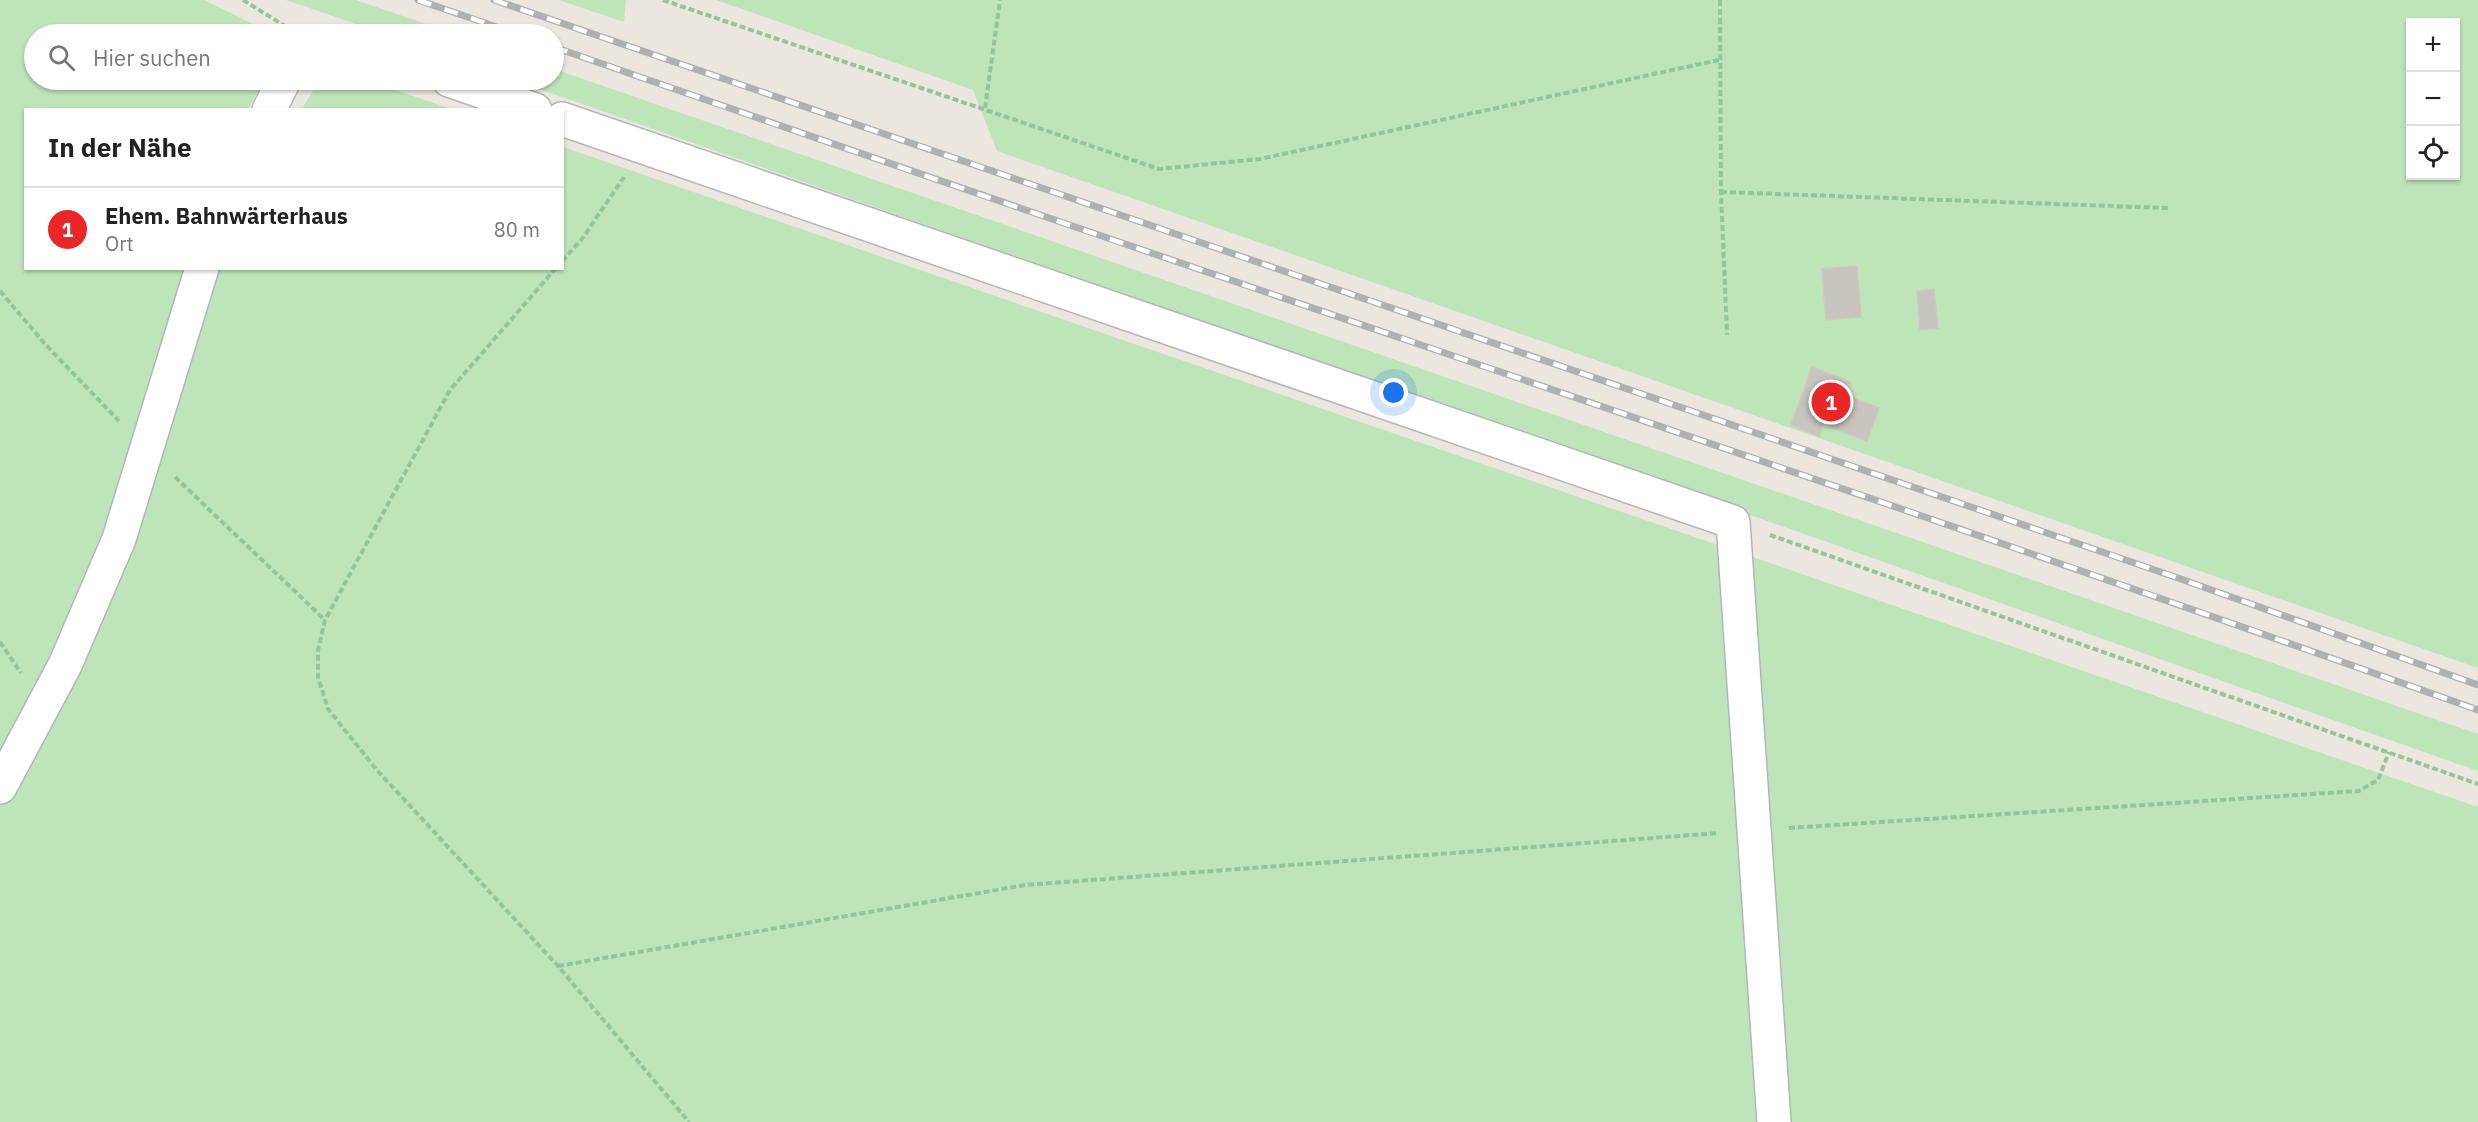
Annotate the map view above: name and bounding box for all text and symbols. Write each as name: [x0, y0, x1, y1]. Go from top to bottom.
map controls: [2406, 18, 2460, 180]
button: +: [2406, 18, 2460, 72]
search box: [24, 24, 564, 90]
icon: search: [45, 41, 78, 74]
text: Hier suchen: [93, 43, 211, 72]
button: −: [2406, 72, 2460, 126]
button: locate: [2406, 126, 2460, 180]
text: In der Nähe: [48, 130, 192, 164]
text: Ehem. Bahnwärterhaus: [105, 201, 348, 230]
text: 1: [62, 216, 74, 243]
text: 80 m: [494, 216, 540, 243]
text: Ort: [105, 230, 134, 257]
your location: [1379, 378, 1408, 407]
pin: 1: [1812, 380, 1850, 424]

